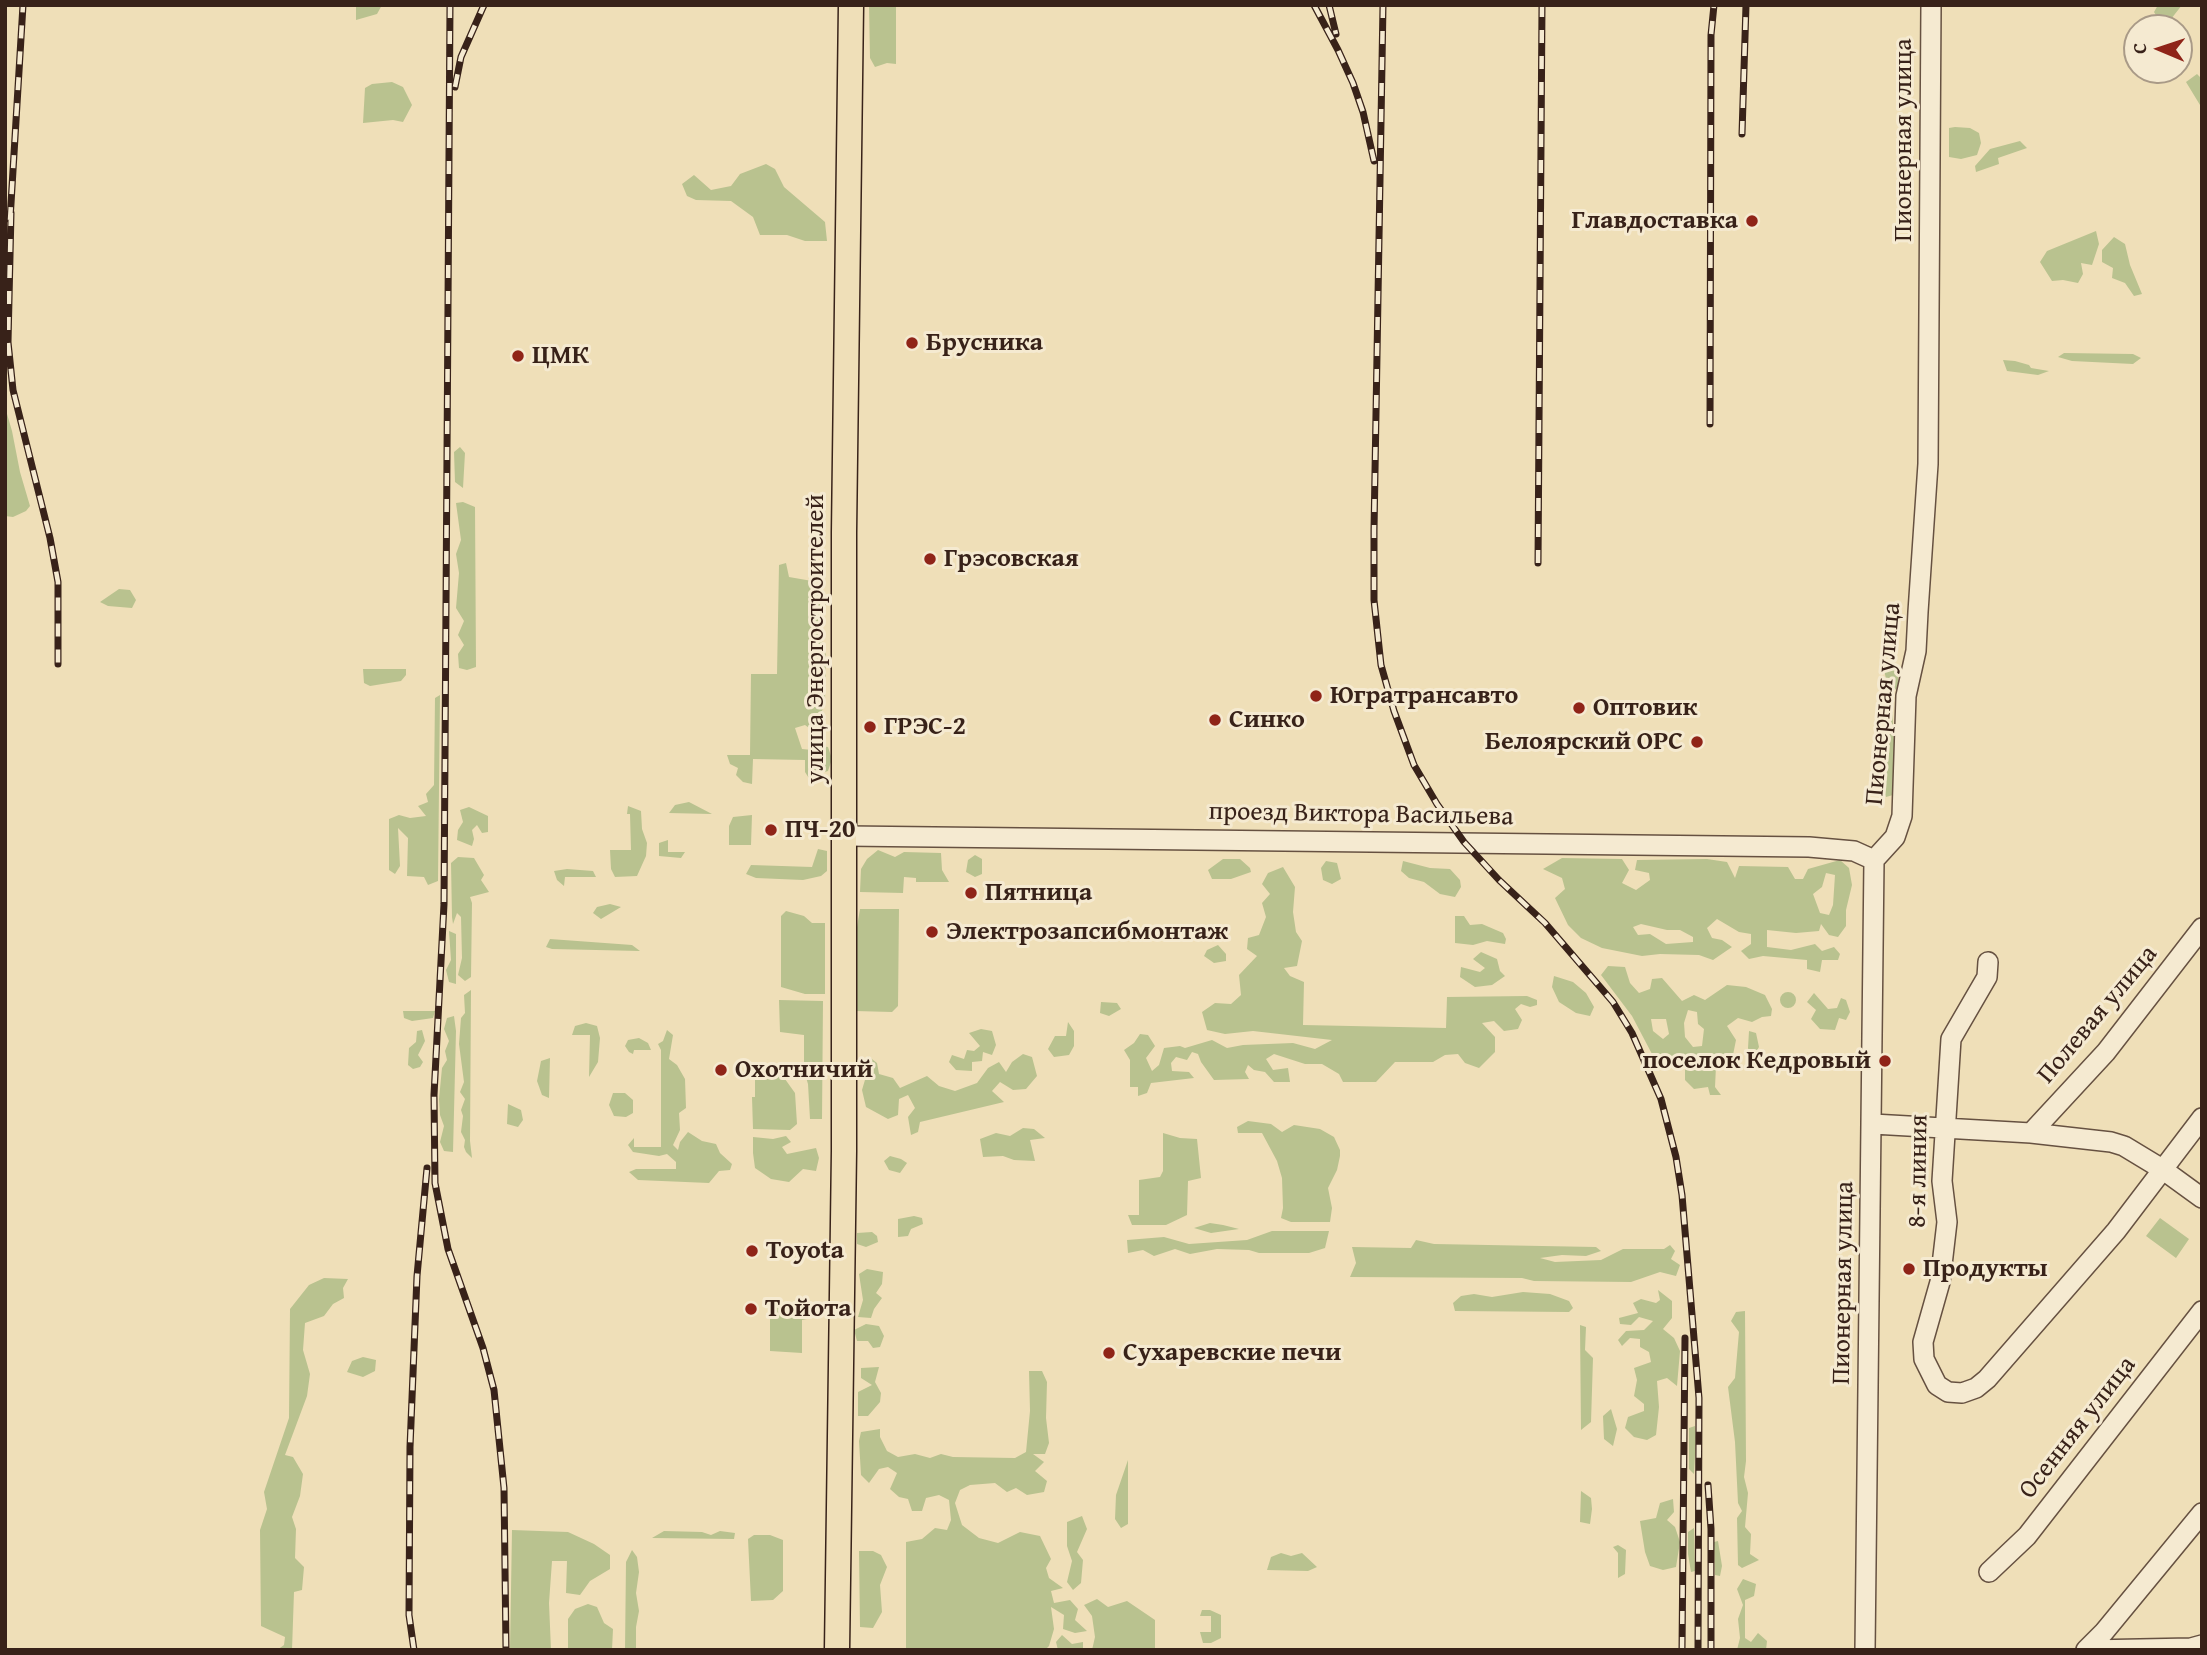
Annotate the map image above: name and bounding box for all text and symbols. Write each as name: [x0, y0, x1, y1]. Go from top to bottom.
north arrow: [2123, 14, 2193, 84]
street label: Пионерная улица: [1888, 38, 1920, 242]
text: С: [2125, 42, 2153, 54]
place label: Главдоставка: [1572, 205, 1738, 237]
marker: Главдоставка: [1744, 213, 1760, 229]
place label: Брусника: [926, 327, 1043, 359]
marker: Брусника: [904, 335, 920, 351]
place label: ЦМК: [532, 340, 589, 372]
marker: ЦМК: [510, 348, 526, 364]
street label: улица Энергостроителей: [800, 494, 832, 784]
place label: Грэсовская: [944, 543, 1079, 575]
marker: Грэсовская: [922, 551, 938, 567]
street label: Пионерная улица: [1860, 601, 1908, 807]
place label: Югратрансавто: [1330, 680, 1518, 712]
marker: Югратрансавто: [1308, 688, 1324, 704]
place label: Оптовик: [1593, 692, 1697, 724]
marker: Оптовик: [1571, 700, 1587, 716]
place label: Синко: [1229, 704, 1305, 736]
place label: ГРЭС-2: [884, 711, 966, 743]
marker: Синко: [1207, 712, 1223, 728]
marker: ГРЭС-2: [862, 719, 878, 735]
place label: Белоярский ОРС: [1485, 726, 1683, 758]
marker: Белоярский ОРС: [1689, 734, 1705, 750]
street label: проезд Виктора Васильева: [1208, 797, 1514, 833]
place label: ПЧ-20: [785, 814, 855, 846]
marker: ПЧ-20: [763, 822, 779, 838]
place label: Пятница: [985, 877, 1092, 909]
marker: Пятница: [963, 885, 979, 901]
place label: Электрозапсибмонтаж: [946, 916, 1228, 948]
marker: Электрозапсибмонтаж: [924, 924, 940, 940]
street label: Полевая улица: [2031, 940, 2165, 1090]
place label: поселок Кедровый: [1642, 1045, 1871, 1077]
marker: поселок Кедровый: [1877, 1053, 1893, 1069]
place label: Охотничий: [735, 1054, 873, 1086]
marker: Охотничий: [713, 1062, 729, 1078]
street label: 8-я линия: [1902, 1114, 1936, 1228]
street label: Пионерная улица: [1827, 1181, 1861, 1385]
place label: Toyota: [766, 1235, 844, 1267]
marker: Toyota: [744, 1243, 760, 1259]
place label: Продукты: [1923, 1253, 2048, 1285]
marker: Продукты: [1901, 1261, 1917, 1277]
place label: Тойота: [765, 1293, 852, 1325]
marker: Тойота: [743, 1301, 759, 1317]
place label: Сухаревские печи: [1123, 1337, 1341, 1369]
marker: Сухаревские печи: [1101, 1345, 1117, 1361]
street label: Осенняя улица: [2013, 1351, 2143, 1505]

